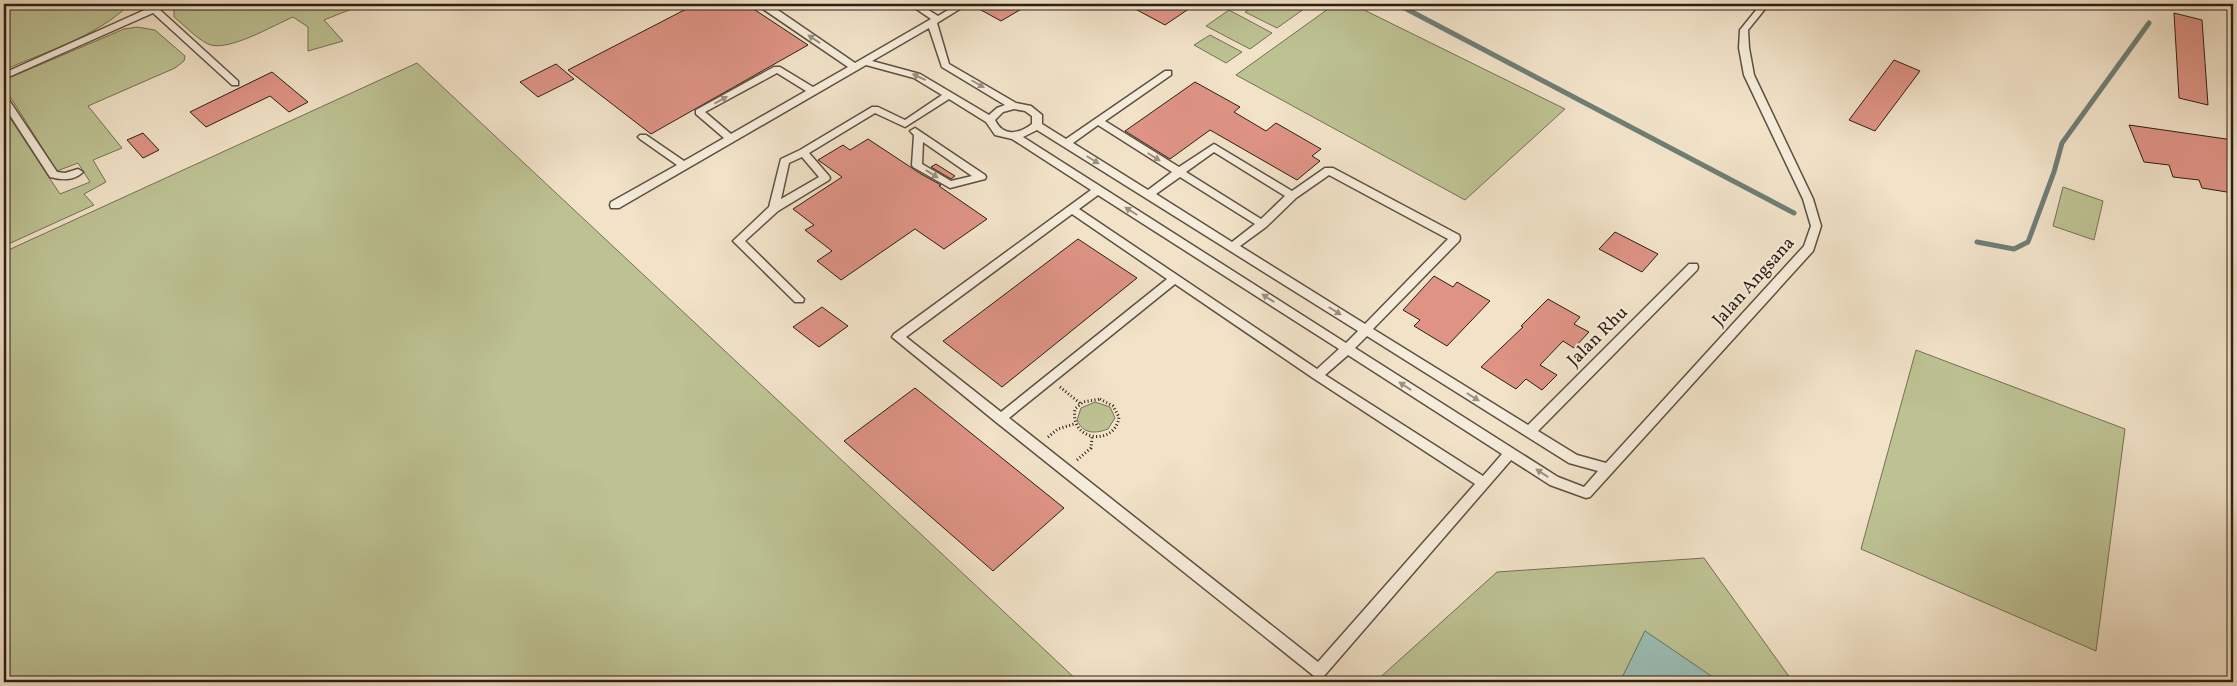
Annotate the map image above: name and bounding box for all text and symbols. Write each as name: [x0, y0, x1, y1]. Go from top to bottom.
one-way arrow: [807, 34, 821, 44]
one-way arrow: [911, 73, 926, 82]
one-way arrow: [972, 80, 985, 89]
one-way arrow: [713, 96, 728, 104]
one-way arrow: [1147, 152, 1161, 161]
one-way arrow: [1087, 156, 1100, 165]
one-way arrow: [925, 170, 938, 179]
one-way arrow: [1124, 206, 1138, 215]
street label: Jalan Angsana: [1707, 232, 1801, 332]
one-way arrow: [1261, 293, 1275, 303]
street label: Jalan Rhu: [1562, 301, 1634, 373]
one-way arrow: [1328, 307, 1342, 316]
one-way arrow: [1398, 381, 1412, 390]
one-way arrow: [1466, 392, 1480, 402]
one-way arrow: [1535, 469, 1548, 478]

